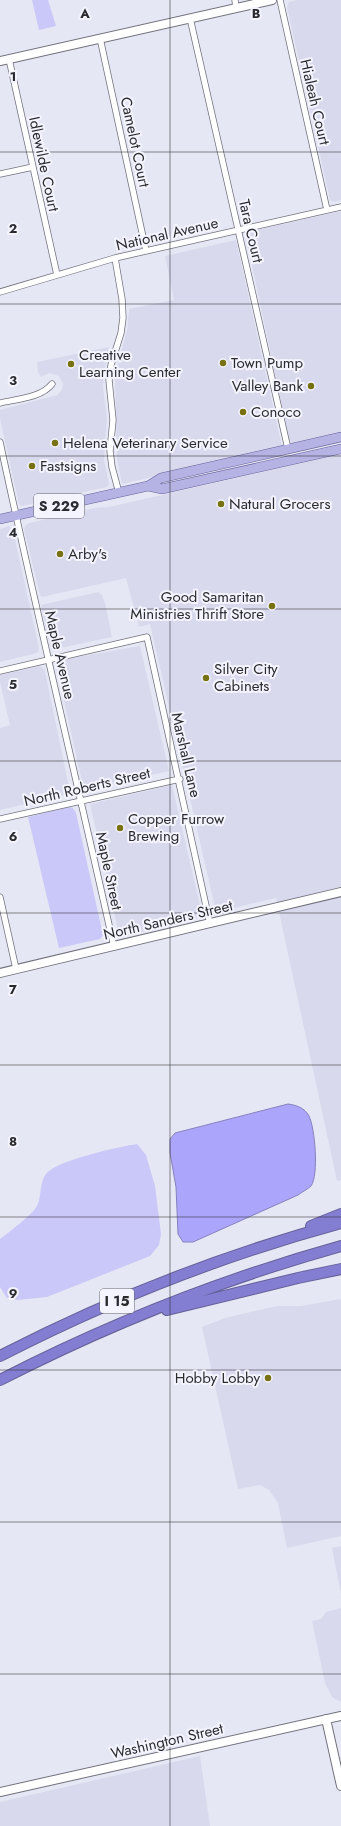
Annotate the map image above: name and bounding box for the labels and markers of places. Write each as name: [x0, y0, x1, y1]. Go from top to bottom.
place label: Creative Learning Center: [79, 344, 182, 383]
place label: Town Pump: [231, 352, 304, 374]
marker: Town Pump: [218, 358, 228, 368]
marker: Creative Learning Center: [66, 359, 76, 369]
place label: Valley Bank: [232, 375, 303, 397]
marker: Valley Bank: [306, 381, 316, 391]
place label: Conoco: [251, 401, 301, 423]
marker: Conoco: [238, 407, 248, 417]
place label: Helena Veterinary Service: [63, 432, 228, 454]
marker: Helena Veterinary Service: [50, 438, 60, 448]
place label: Fastsigns: [40, 455, 96, 477]
marker: Fastsigns: [27, 461, 37, 471]
place label: Natural Grocers: [229, 493, 330, 515]
marker: Natural Grocers: [216, 499, 226, 509]
place label: Arby's: [68, 543, 107, 565]
marker: Arby's: [55, 549, 65, 559]
place label: Good Samaritan Ministries Thrift Store: [130, 586, 264, 625]
marker: Good Samaritan Ministries Thrift Store: [267, 601, 277, 611]
place label: Silver City Cabinets: [214, 658, 278, 697]
marker: Silver City Cabinets: [201, 673, 211, 683]
place label: Copper Furrow Brewing: [128, 808, 225, 847]
marker: Copper Furrow Brewing: [115, 823, 125, 833]
place label: Hobby Lobby: [175, 1367, 260, 1389]
marker: Hobby Lobby: [263, 1373, 273, 1383]

